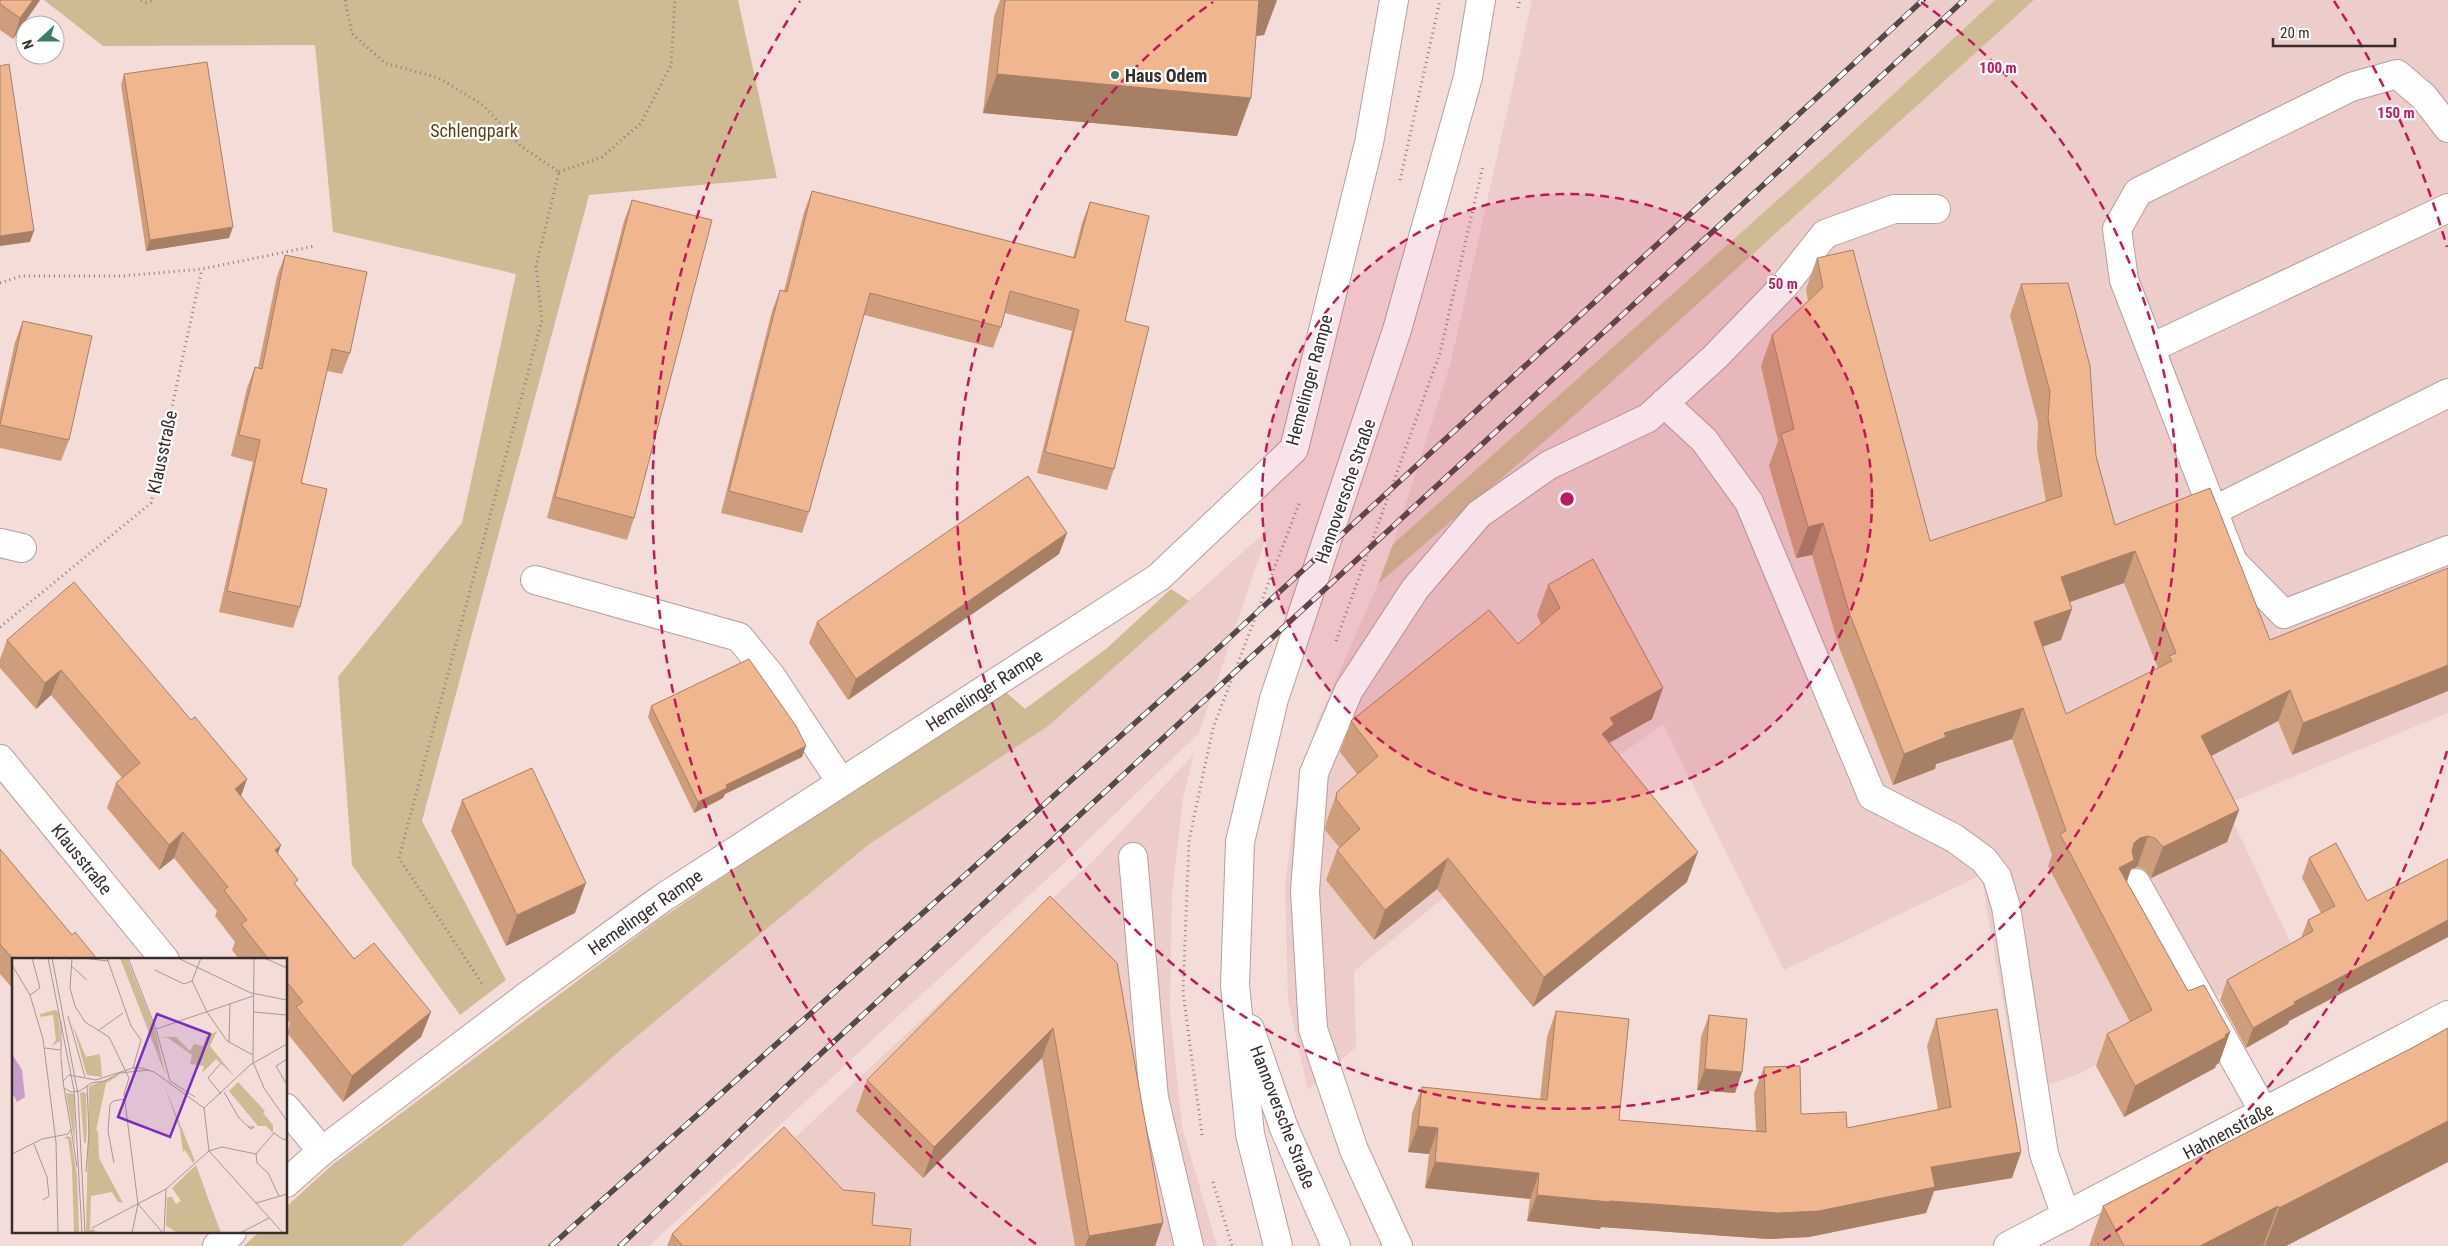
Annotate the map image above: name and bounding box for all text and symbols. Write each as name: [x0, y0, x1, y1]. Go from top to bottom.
north arrow: [15, 15, 65, 65]
scale bar: [2273, 15, 2396, 47]
text: 20 m: [2280, 24, 2310, 42]
text: N: [19, 38, 37, 52]
text: 100 m: [1979, 59, 2017, 77]
place label: Haus Odem: [1125, 65, 1207, 86]
marker: Haus Odem: [1109, 69, 1121, 81]
text: 150 m: [2377, 104, 2415, 122]
park label: Schlengpark: [430, 120, 518, 141]
text: 50 m: [1768, 275, 1798, 293]
street label: Hemelinger Rampe: [1281, 312, 1337, 448]
street label: Klausstraße: [143, 408, 181, 496]
street label: Hannoversche Straße: [1310, 416, 1380, 566]
centre of rings: [1558, 490, 1576, 508]
street label: Hemelinger Rampe: [922, 645, 1046, 735]
street label: Klausstraße: [47, 820, 117, 898]
street label: Hemelinger Rampe: [584, 865, 706, 959]
inset map: [12, 958, 288, 1234]
street label: Hannoversche Straße: [1246, 1042, 1320, 1192]
street label: Hahnenstraße: [2179, 1098, 2277, 1164]

